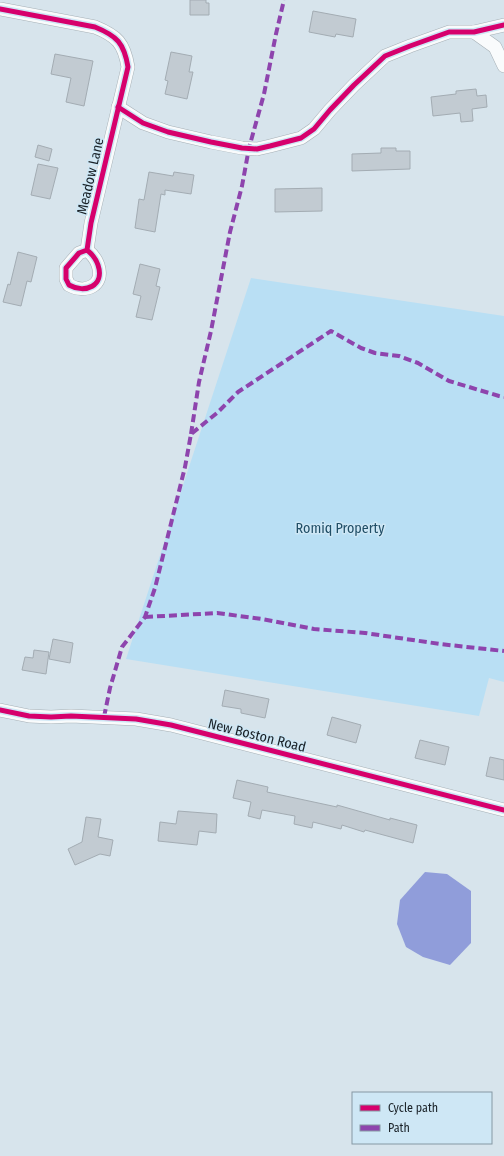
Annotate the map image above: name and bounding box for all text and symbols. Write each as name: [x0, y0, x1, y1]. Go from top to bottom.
street label: Meadow Lane: [73, 136, 108, 216]
park label: Romiq Property: [296, 520, 385, 537]
street label: New Boston Road: [206, 715, 308, 756]
legend: [352, 1092, 492, 1144]
text: Cycle path: [388, 1101, 438, 1115]
text: Path: [388, 1121, 410, 1135]

